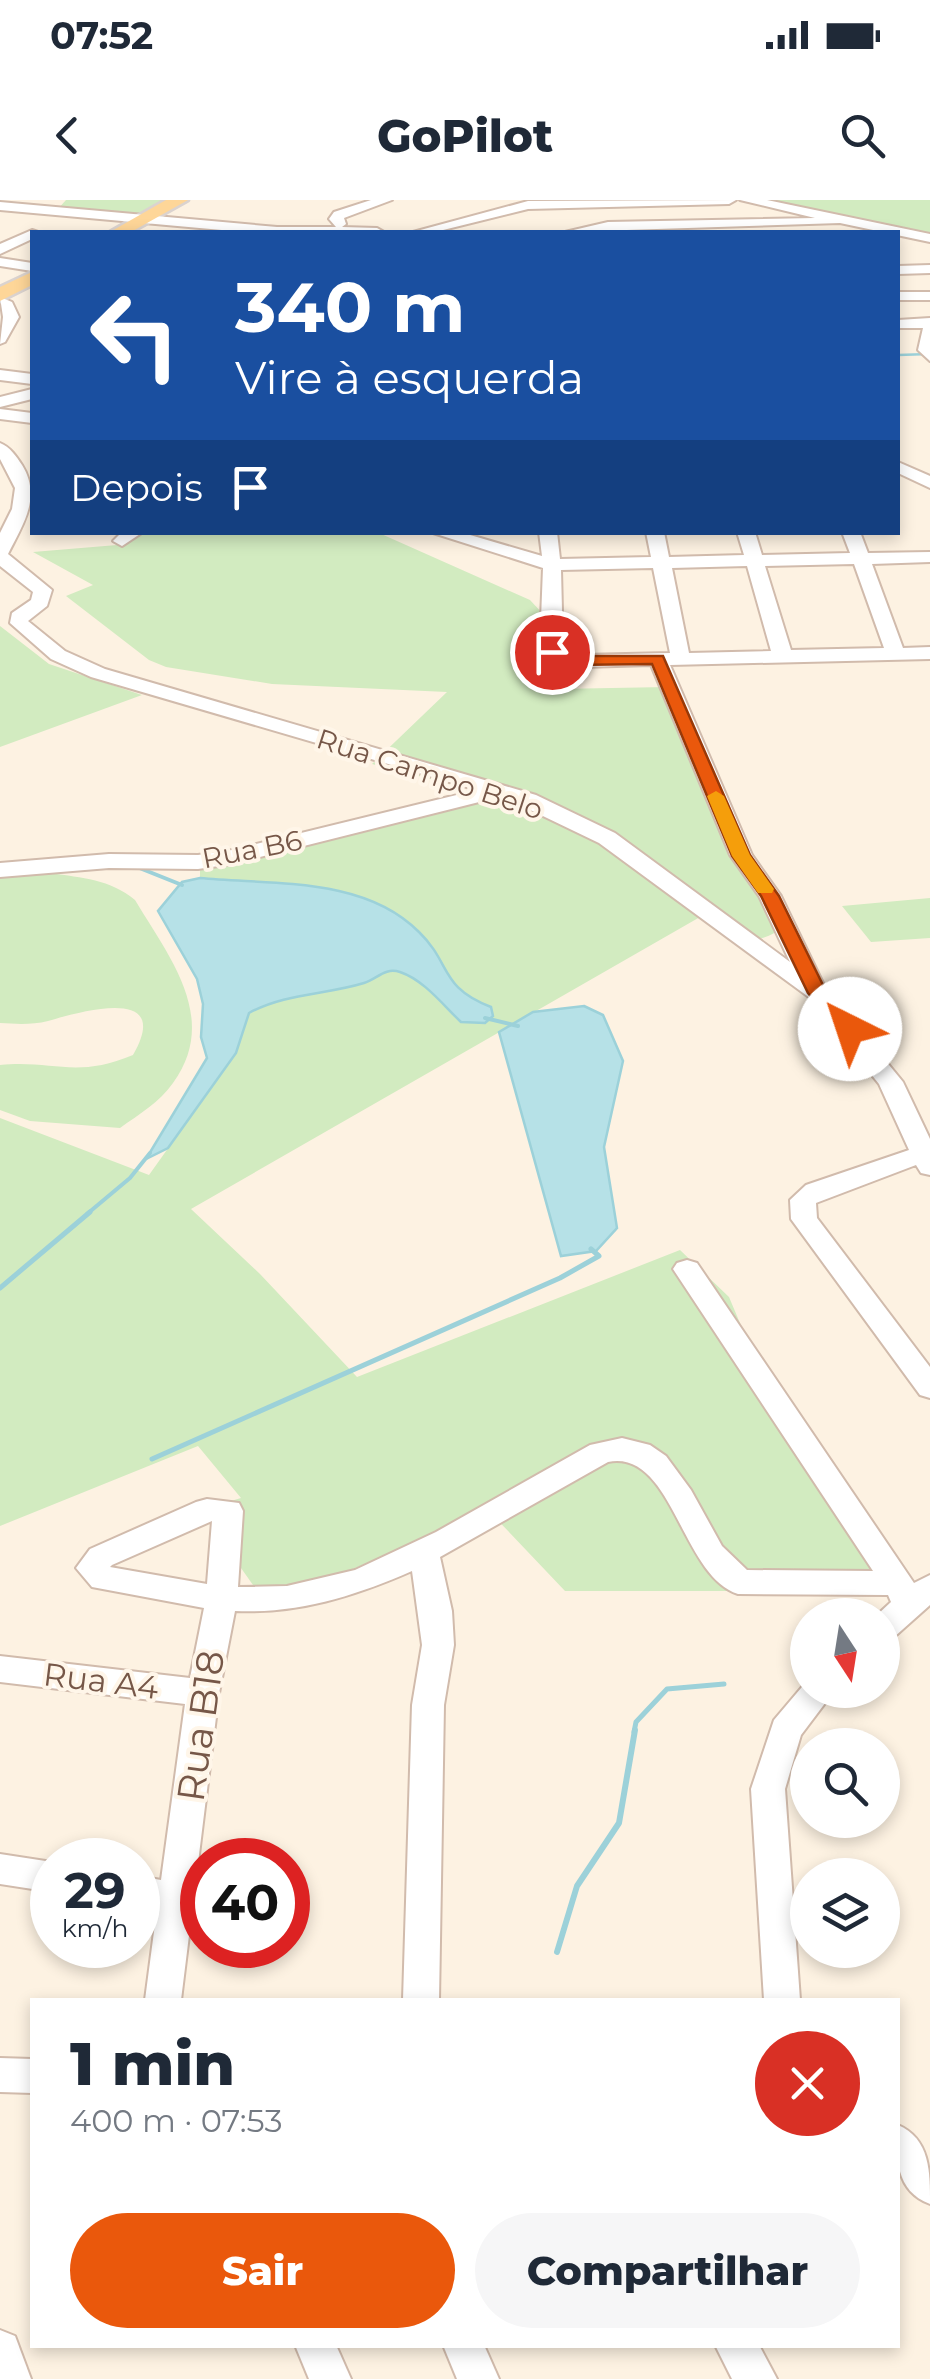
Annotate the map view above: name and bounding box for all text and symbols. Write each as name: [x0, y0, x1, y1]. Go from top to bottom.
text: 07:52: [50, 12, 153, 59]
icon: back: [40, 108, 95, 163]
text: GoPilot: [377, 108, 553, 163]
icon: search: [835, 108, 890, 163]
text: 340 m: [235, 264, 465, 350]
icon: left: [70, 270, 200, 400]
text: Vire à esquerda: [235, 350, 584, 405]
icon: arrive: [223, 460, 278, 515]
text: Depois: [70, 464, 203, 511]
pin: [510, 610, 595, 695]
icon: arrive: [525, 625, 580, 680]
street label: Rua Campo Belo: [313, 721, 547, 827]
street label: Rua B6: [199, 823, 305, 875]
position arrow: [798, 977, 902, 1081]
north arrow: [790, 1598, 900, 1708]
map controls: [790, 1598, 900, 1968]
street label: Rua B18: [167, 1647, 234, 1804]
street label: Rua A4: [41, 1654, 161, 1707]
button: search: [790, 1728, 900, 1838]
speed limit sign: 40: [180, 1838, 310, 1968]
button: layers: [790, 1858, 900, 1968]
text: 29: [64, 1860, 126, 1921]
text: km/h: [62, 1913, 128, 1943]
text: 1 min: [70, 2027, 235, 2100]
button: close: [755, 2031, 860, 2136]
text: 400 m · 07:53: [70, 2101, 283, 2140]
button: Sair: [70, 2213, 455, 2328]
button: Compartilhar: [475, 2213, 860, 2328]

